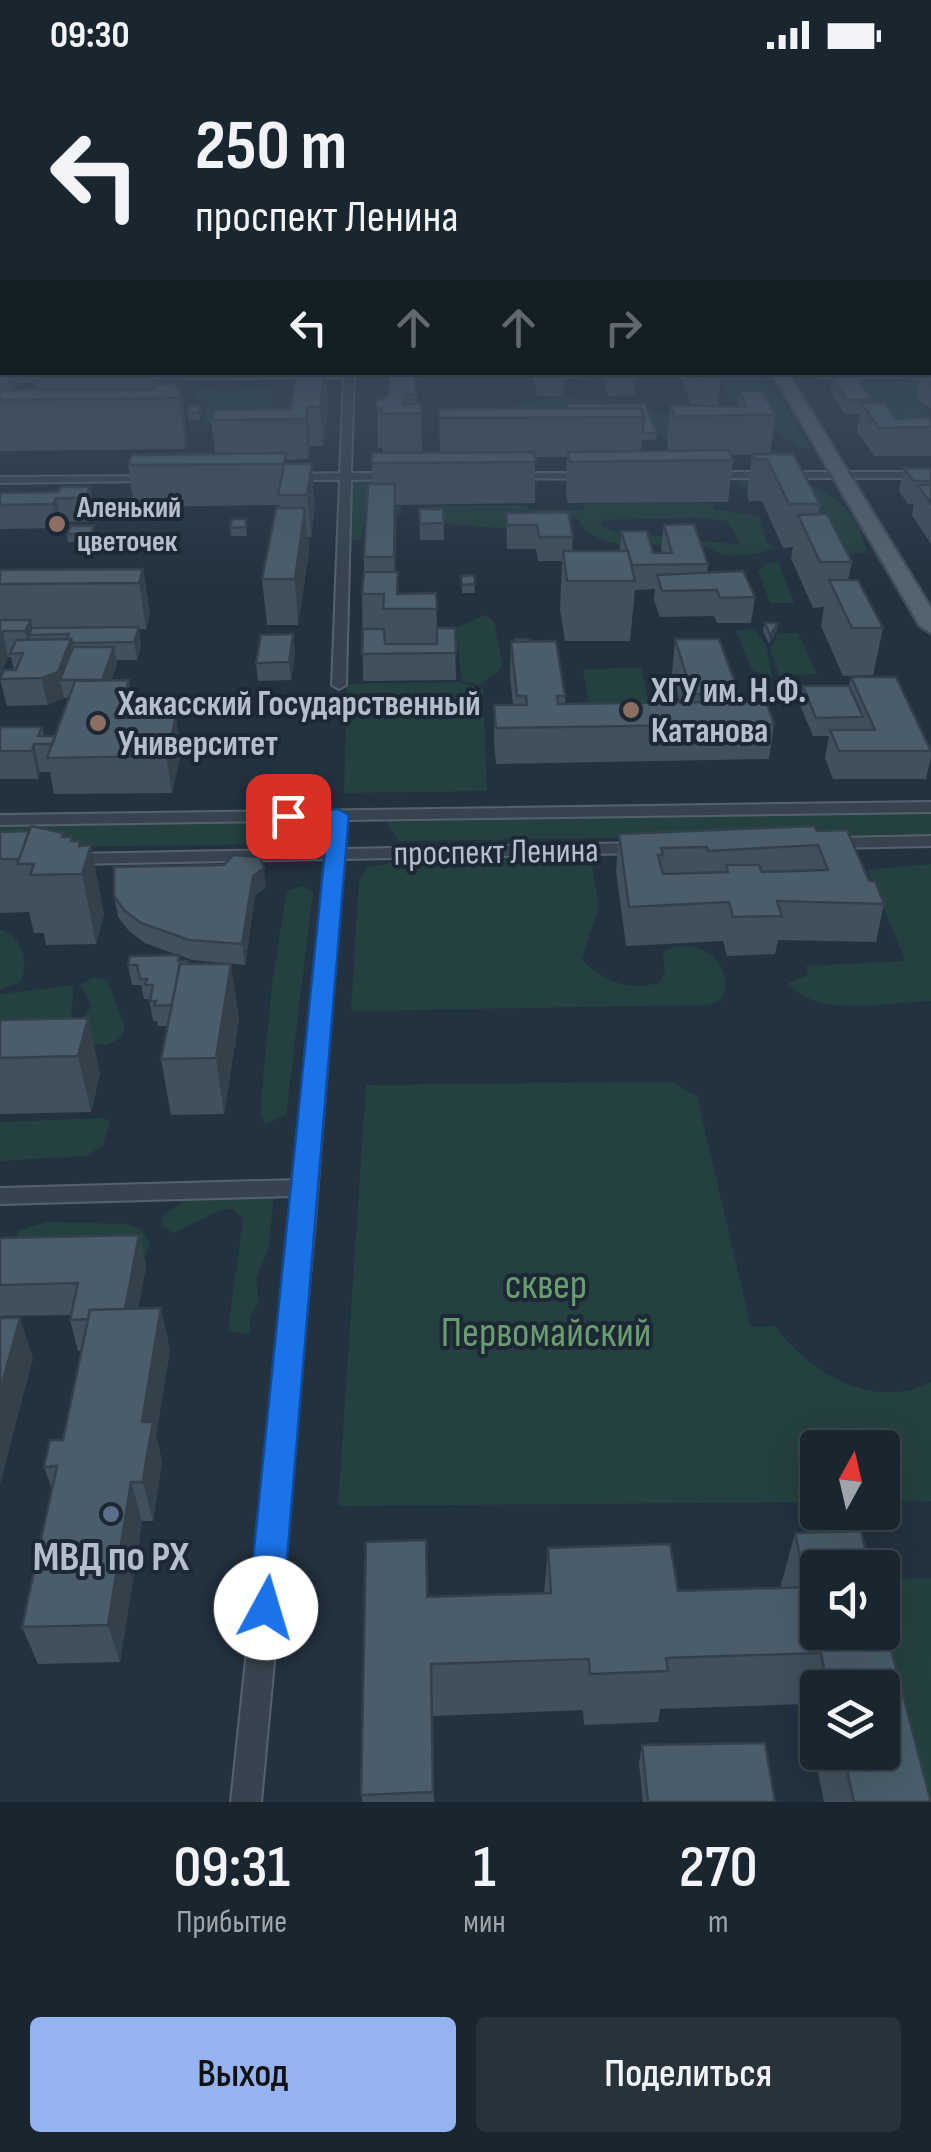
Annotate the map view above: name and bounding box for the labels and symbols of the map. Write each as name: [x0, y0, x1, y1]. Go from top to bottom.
place label: Аленький цветочек: [76, 490, 181, 560]
marker: Аленький цветочек: [46, 513, 68, 535]
place label: ХГУ им. Н.Ф. Катанова: [650, 670, 806, 753]
place label: Хакасский Государственный Университет: [117, 683, 481, 766]
marker: ХГУ им. Н.Ф. Катанова: [620, 699, 642, 721]
marker: Хакасский Государственный Университет: [87, 712, 109, 734]
pin: [246, 774, 331, 859]
street label: проспект Ленина: [393, 829, 599, 876]
park label: сквер Первомайский: [441, 1260, 651, 1359]
north arrow: [800, 1430, 900, 1530]
marker: МВД по РХ: [100, 1503, 122, 1525]
place label: МВД по РХ: [33, 1532, 190, 1583]
position arrow: [214, 1556, 318, 1660]

